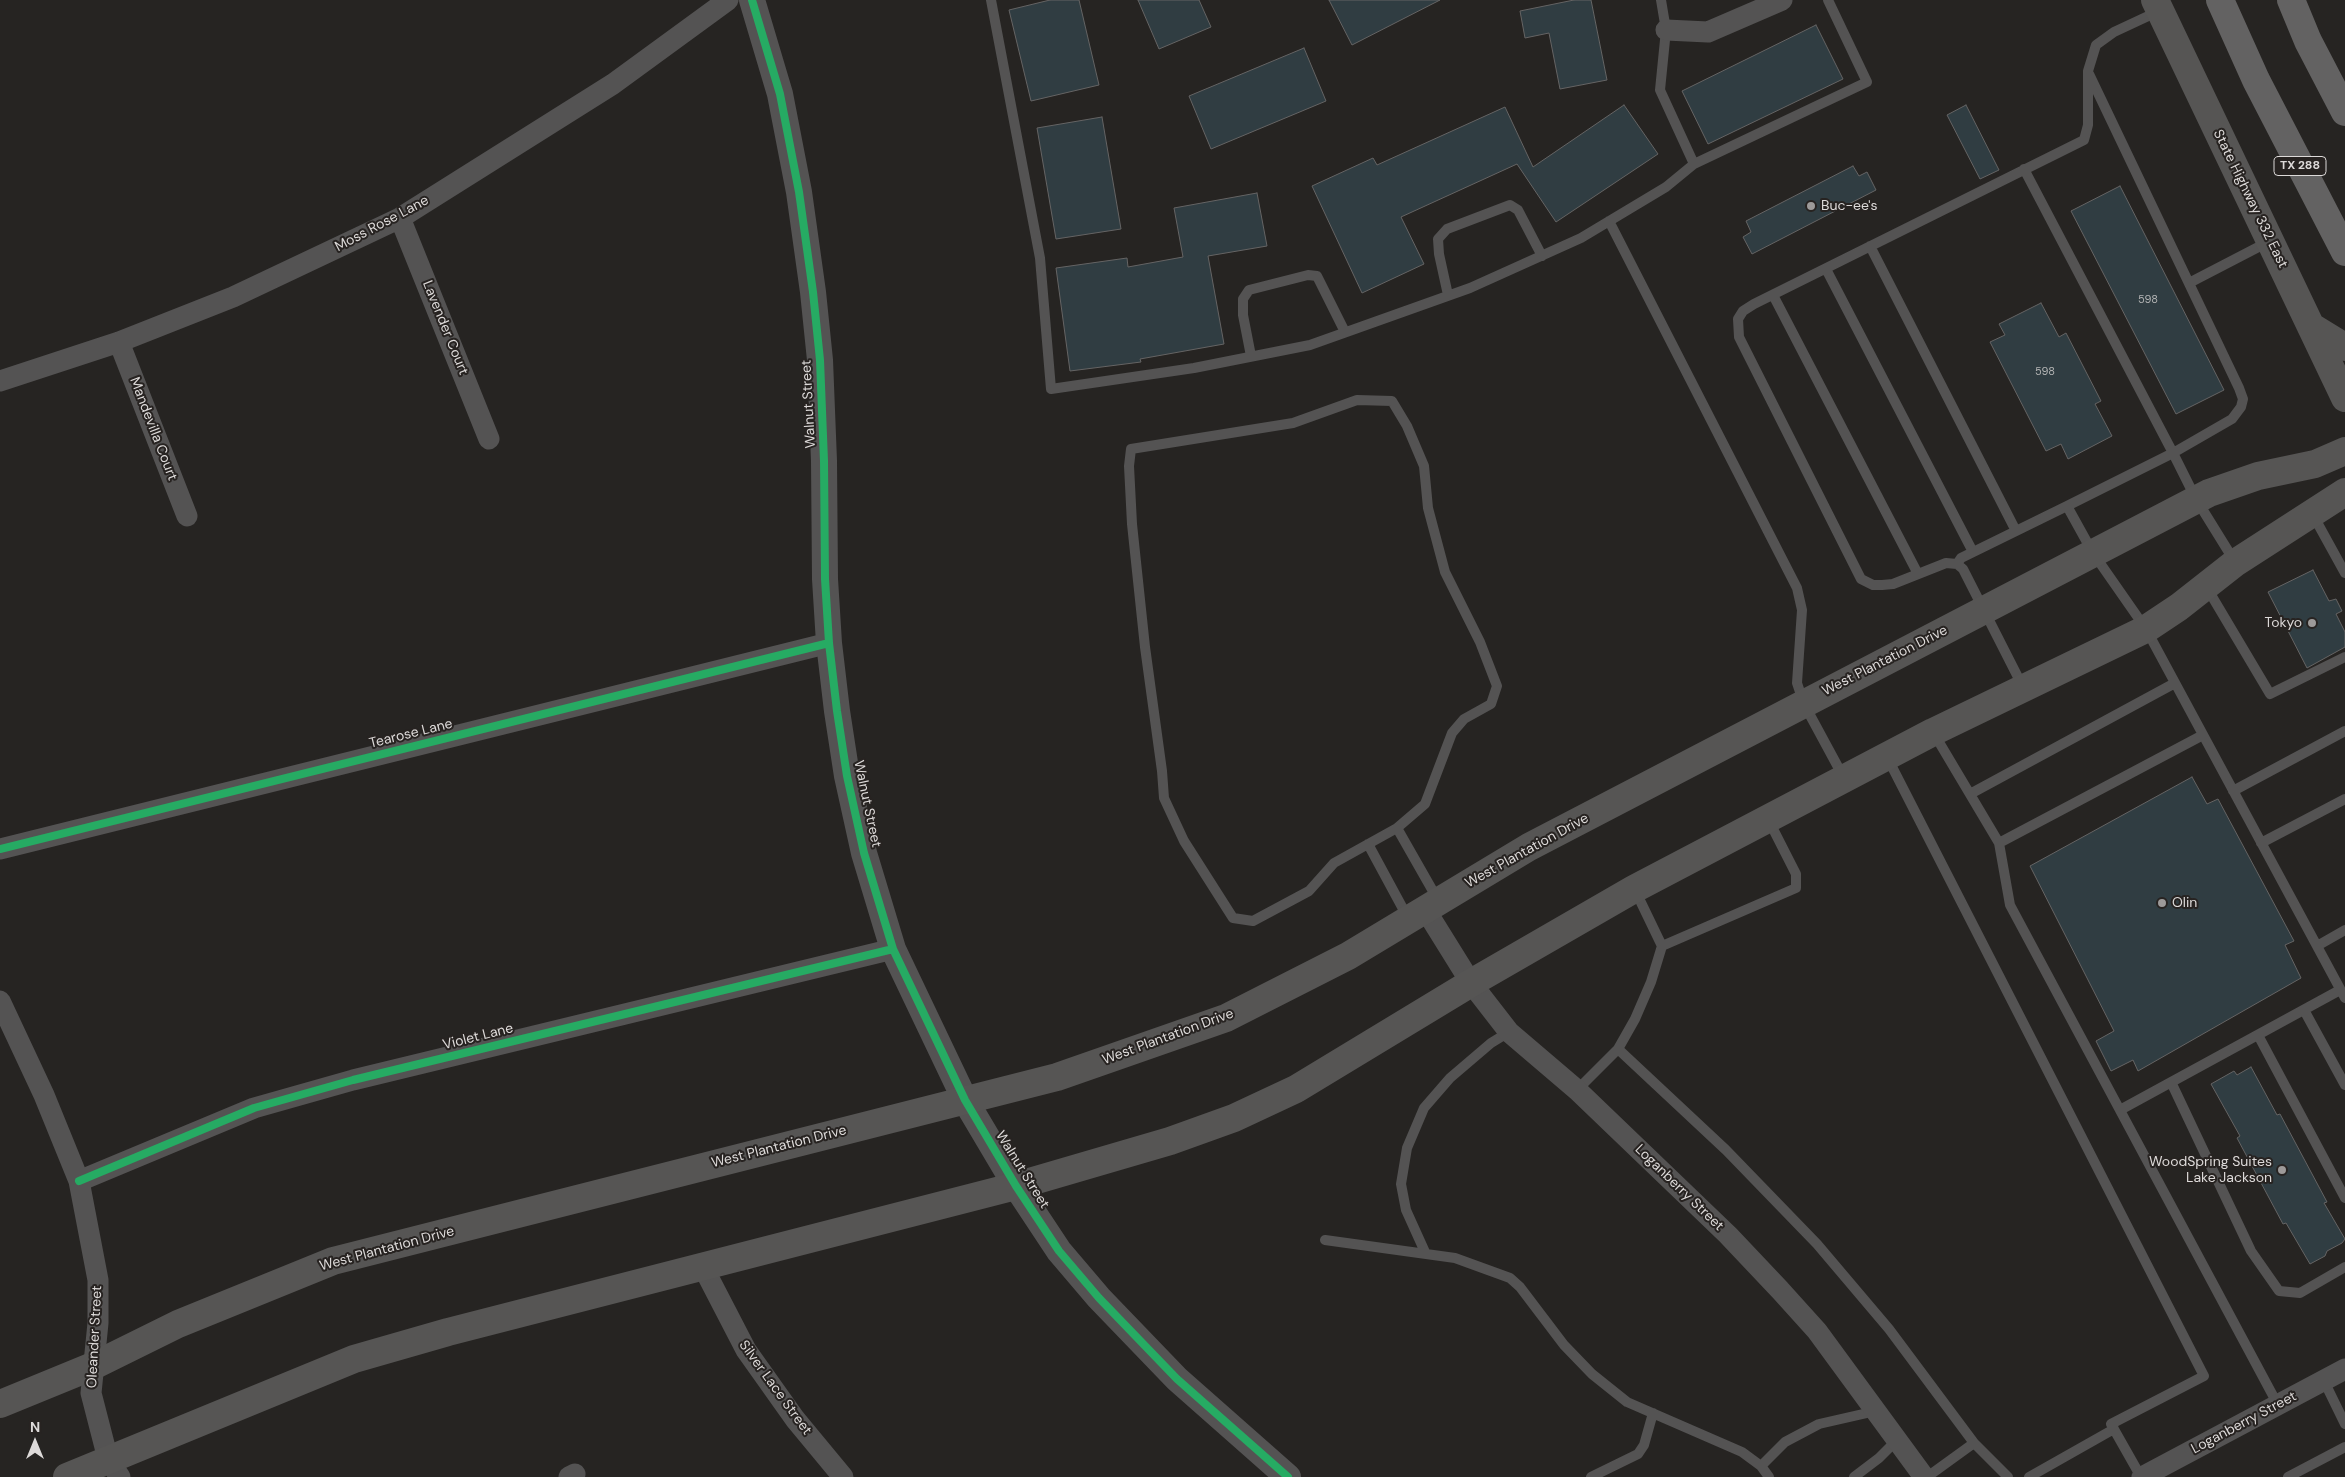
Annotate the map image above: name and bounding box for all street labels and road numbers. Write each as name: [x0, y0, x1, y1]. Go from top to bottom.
street label: State Highway 332 East: [2209, 127, 2291, 271]
road number: TX 288: [2274, 157, 2326, 176]
street label: Moss Rose Lane: [332, 192, 432, 256]
street label: Lavender Court: [418, 278, 472, 378]
street label: Walnut Street: [798, 359, 820, 449]
street label: Mandevilla Court: [126, 375, 180, 483]
street label: West Plantation Drive: [1819, 622, 1951, 700]
street label: Tearose Lane: [368, 716, 454, 752]
street label: Walnut Street: [850, 759, 884, 849]
street label: West Plantation Drive: [1462, 810, 1592, 892]
street label: West Plantation Drive: [1100, 1005, 1236, 1069]
street label: Violet Lane: [441, 1020, 515, 1054]
street label: West Plantation Drive: [710, 1122, 848, 1172]
street label: Walnut Street: [991, 1128, 1053, 1212]
street label: Loganberry Street: [1631, 1141, 1727, 1235]
street label: West Plantation Drive: [318, 1223, 456, 1275]
street label: Oleander Street: [84, 1285, 106, 1389]
street label: Silver Lace Street: [735, 1337, 815, 1439]
street label: Loganberry Street: [2188, 1388, 2300, 1458]

